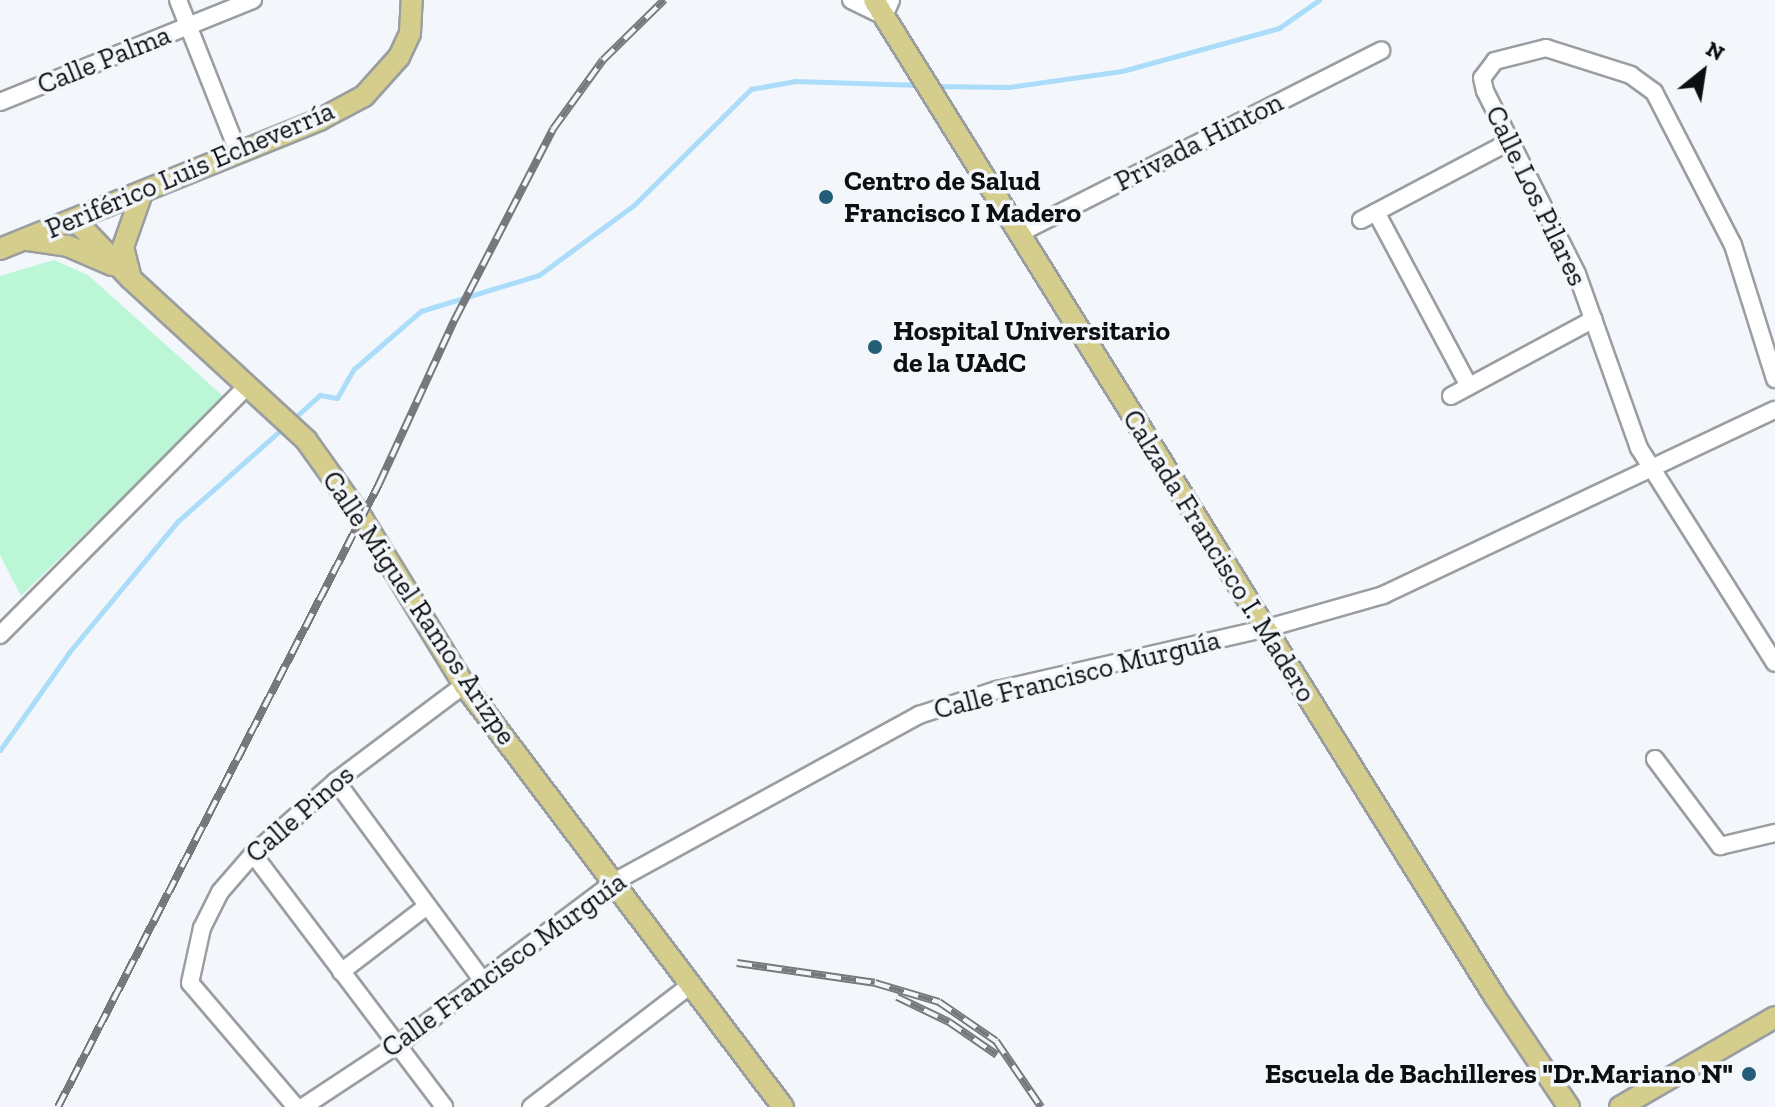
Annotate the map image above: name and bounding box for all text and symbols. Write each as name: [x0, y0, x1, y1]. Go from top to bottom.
street label: Calle Palma: [33, 18, 175, 102]
north arrow: [1663, 32, 1743, 112]
text: N: [1701, 35, 1729, 67]
street label: Privada Hinton: [1109, 85, 1289, 199]
street label: Periférico Luis Echeverría: [41, 94, 339, 246]
street label: Calle Los Pilares: [1478, 100, 1594, 292]
place label: Centro de Salud Francisco I Madero: [844, 164, 1081, 230]
marker: Centro de Salud Francisco I Madero: [815, 186, 837, 208]
place label: Hospital Universitario de la UAdC: [893, 314, 1170, 380]
marker: Hospital Universitario de la UAdC: [864, 336, 886, 358]
street label: Calzada Francisco I. Madero: [1115, 404, 1323, 708]
street label: Calle Miguel Ramos Arizpe: [315, 464, 523, 752]
street label: Calle Francisco Murguía: [930, 623, 1224, 727]
street label: Calle Pinos: [239, 758, 361, 870]
street label: Calle Francisco Murguía: [375, 865, 633, 1065]
place label: Escuela de Bachilleres "Dr.Mariano N": [1265, 1057, 1733, 1091]
marker: Escuela de Bachilleres "Dr.Mariano N": [1740, 1065, 1758, 1083]

